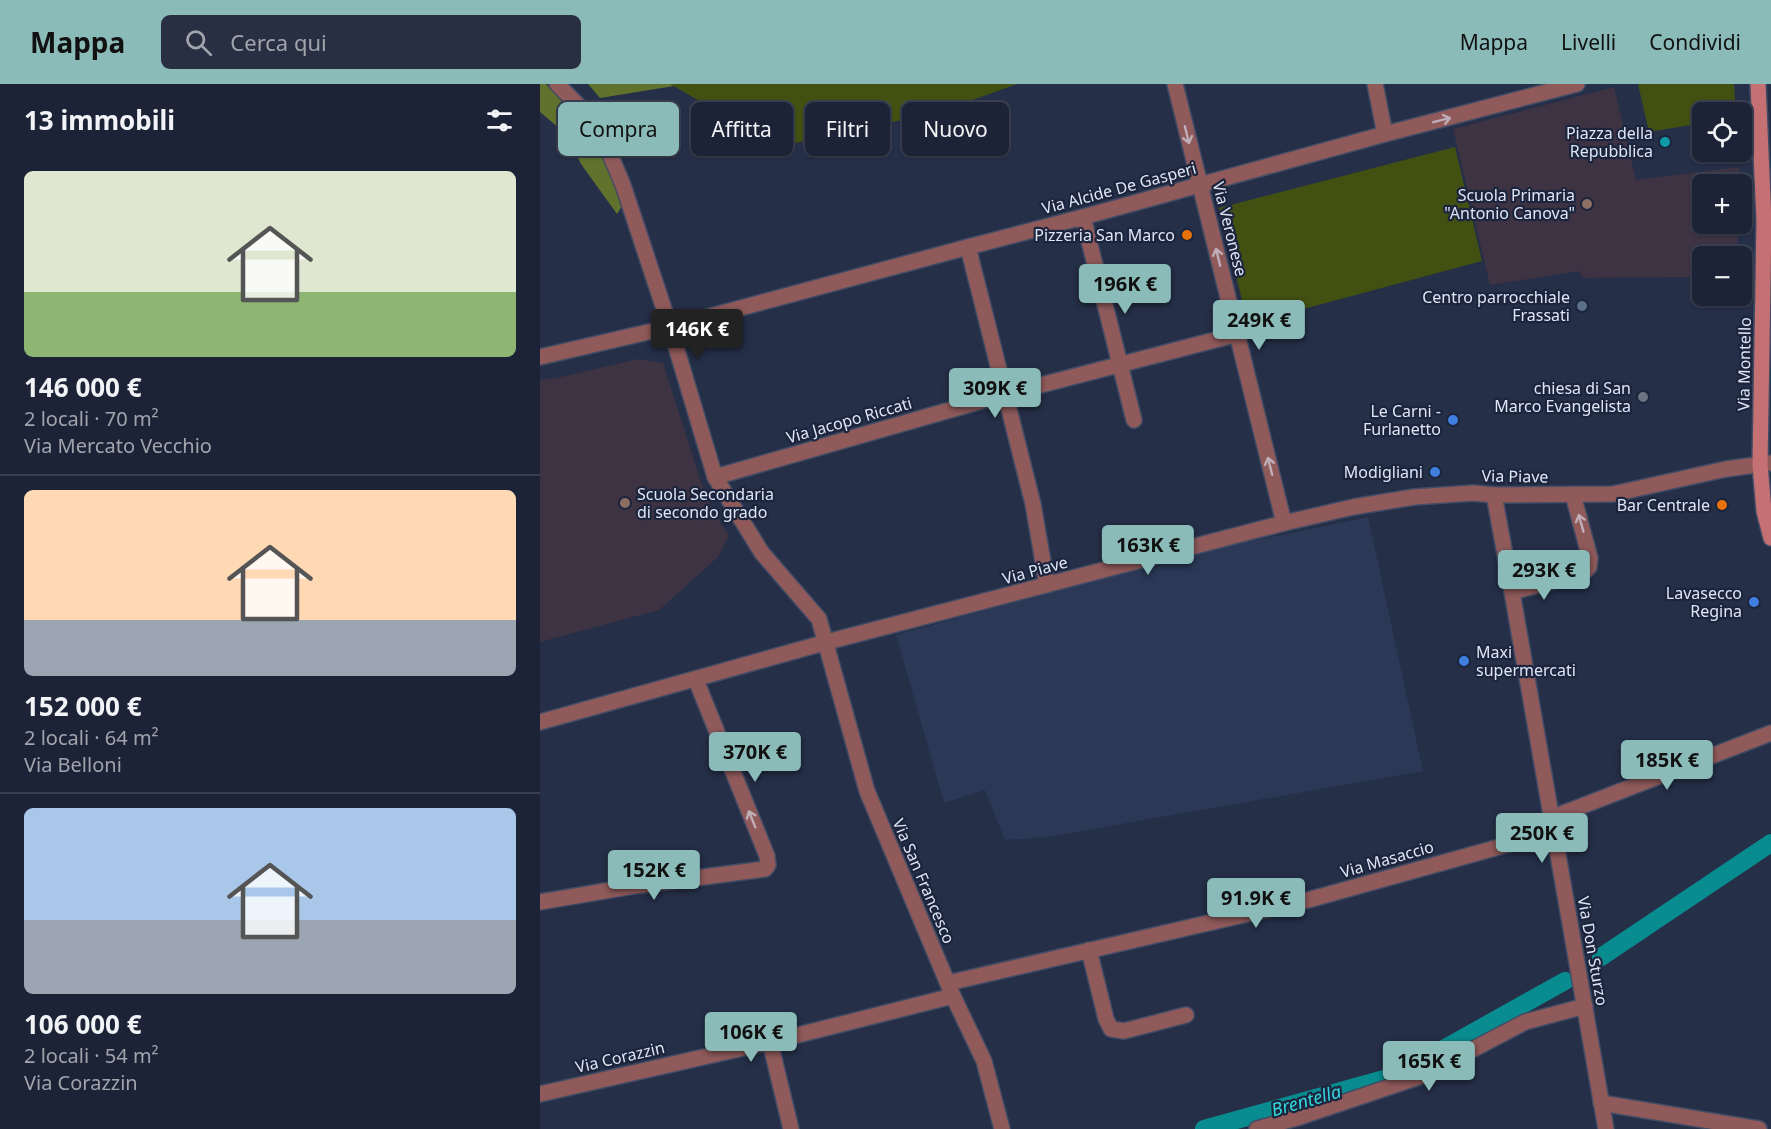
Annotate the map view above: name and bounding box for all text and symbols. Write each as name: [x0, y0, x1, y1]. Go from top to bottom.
search box: [161, 15, 581, 69]
text: Mappa: [30, 23, 125, 61]
icon: search: [182, 26, 215, 59]
text: Cerca qui: [230, 27, 327, 57]
text: Mappa: [1460, 28, 1528, 56]
text: Livelli: [1561, 28, 1616, 56]
text: Condividi: [1649, 28, 1741, 56]
text: 13 immobili: [24, 102, 175, 138]
chip: Compra: [558, 102, 679, 156]
chip: Affitta: [691, 102, 793, 156]
chip: Filtri: [805, 102, 890, 156]
chip: Nuovo: [902, 102, 1009, 156]
map controls: [1692, 102, 1752, 306]
button: locate: [1692, 102, 1752, 162]
icon: filters: [483, 104, 516, 137]
one-way arrow: [1432, 113, 1451, 125]
place label: Piazza della Repubblica: [1566, 122, 1653, 162]
one-way arrow: [1182, 125, 1194, 144]
marker: Piazza della Repubblica: [1658, 135, 1672, 149]
street label: Via Alcide De Gasperi: [1039, 157, 1199, 219]
button: +: [1692, 174, 1752, 234]
street label: Via Veronese: [1208, 179, 1252, 279]
place label: Scuola Primaria "Antonio Canova": [1444, 184, 1575, 224]
marker: Scuola Primaria "Antonio Canova": [1580, 197, 1594, 211]
icon: home: [216, 210, 324, 318]
place label: Pizzeria San Marco: [1034, 224, 1175, 246]
marker: Pizzeria San Marco: [1180, 228, 1194, 242]
button: −: [1692, 246, 1752, 306]
one-way arrow: [1212, 248, 1223, 267]
pin: 196K €: [1076, 264, 1174, 315]
text: 196K €: [1093, 270, 1157, 297]
place label: Centro parrocchiale Frassati: [1422, 286, 1570, 326]
marker: Centro parrocchiale Frassati: [1575, 299, 1589, 313]
pin: 249K €: [1210, 300, 1308, 351]
text: 249K €: [1227, 306, 1291, 333]
pin: 146K €: [648, 309, 746, 360]
text: 146K €: [665, 315, 729, 342]
street label: Via Montello: [1732, 317, 1756, 411]
pin: 309K €: [946, 368, 1044, 419]
text: 146 000 €: [24, 369, 142, 405]
text: 309K €: [963, 374, 1027, 401]
place label: chiesa di San Marco Evangelista: [1494, 377, 1631, 417]
marker: chiesa di San Marco Evangelista: [1636, 390, 1650, 404]
street label: Via Jacopo Riccati: [784, 392, 914, 448]
place label: Le Carni - Furlanetto: [1363, 400, 1441, 440]
text: 2 locali · 70 m²: [24, 405, 159, 432]
marker: Le Carni - Furlanetto: [1446, 413, 1460, 427]
text: Via Mercato Vecchio: [24, 432, 212, 459]
one-way arrow: [1264, 457, 1276, 476]
place label: Modigliani: [1344, 461, 1423, 483]
street label: Via Piave: [1481, 464, 1549, 488]
marker: Modigliani: [1428, 465, 1442, 479]
place label: Scuola Secondaria di secondo grado: [637, 483, 774, 523]
place label: Bar Centrale: [1617, 494, 1710, 516]
marker: Scuola Secondaria di secondo grado: [618, 496, 632, 510]
marker: Bar Centrale: [1715, 498, 1729, 512]
one-way arrow: [1574, 514, 1586, 533]
pin: 163K €: [1099, 525, 1197, 576]
icon: home: [216, 529, 324, 637]
text: 163K €: [1116, 531, 1180, 558]
pin: 293K €: [1495, 550, 1593, 601]
street label: Via Piave: [1000, 551, 1070, 589]
text: 293K €: [1512, 556, 1576, 583]
place label: Lavasecco Regina: [1666, 582, 1742, 622]
marker: Lavasecco Regina: [1747, 595, 1761, 609]
place label: Maxi supermercati: [1476, 641, 1576, 681]
marker: Maxi supermercati: [1457, 654, 1471, 668]
text: 152 000 €: [24, 688, 142, 724]
text: 2 locali · 64 m²: [24, 724, 159, 751]
pin: 370K €: [706, 732, 804, 783]
text: 370K €: [723, 738, 787, 765]
pin: 185K €: [1618, 740, 1716, 791]
text: 185K €: [1635, 746, 1699, 773]
text: Via Belloni: [24, 751, 122, 778]
one-way arrow: [746, 810, 757, 829]
pin: 250K €: [1493, 813, 1591, 864]
street label: Via San Francesco: [888, 815, 960, 947]
text: 250K €: [1510, 819, 1574, 846]
street label: Via Masaccio: [1338, 835, 1436, 883]
icon: home: [216, 847, 324, 955]
pin: 152K €: [605, 850, 703, 901]
text: 152K €: [622, 856, 686, 883]
pin: 91.9K €: [1201, 878, 1311, 929]
text: 91.9K €: [1221, 884, 1291, 911]
street label: Via Don Sturzo: [1573, 895, 1613, 1007]
text: 106 000 €: [24, 1006, 142, 1042]
pin: 106K €: [702, 1012, 800, 1063]
text: 106K €: [719, 1018, 783, 1045]
street label: Via Corazzin: [573, 1036, 667, 1078]
pin: 165K €: [1380, 1041, 1478, 1092]
text: 2 locali · 54 m²: [24, 1042, 159, 1069]
text: 165K €: [1397, 1047, 1461, 1074]
text: Via Corazzin: [24, 1069, 138, 1096]
water label: Brentella: [1268, 1079, 1344, 1121]

